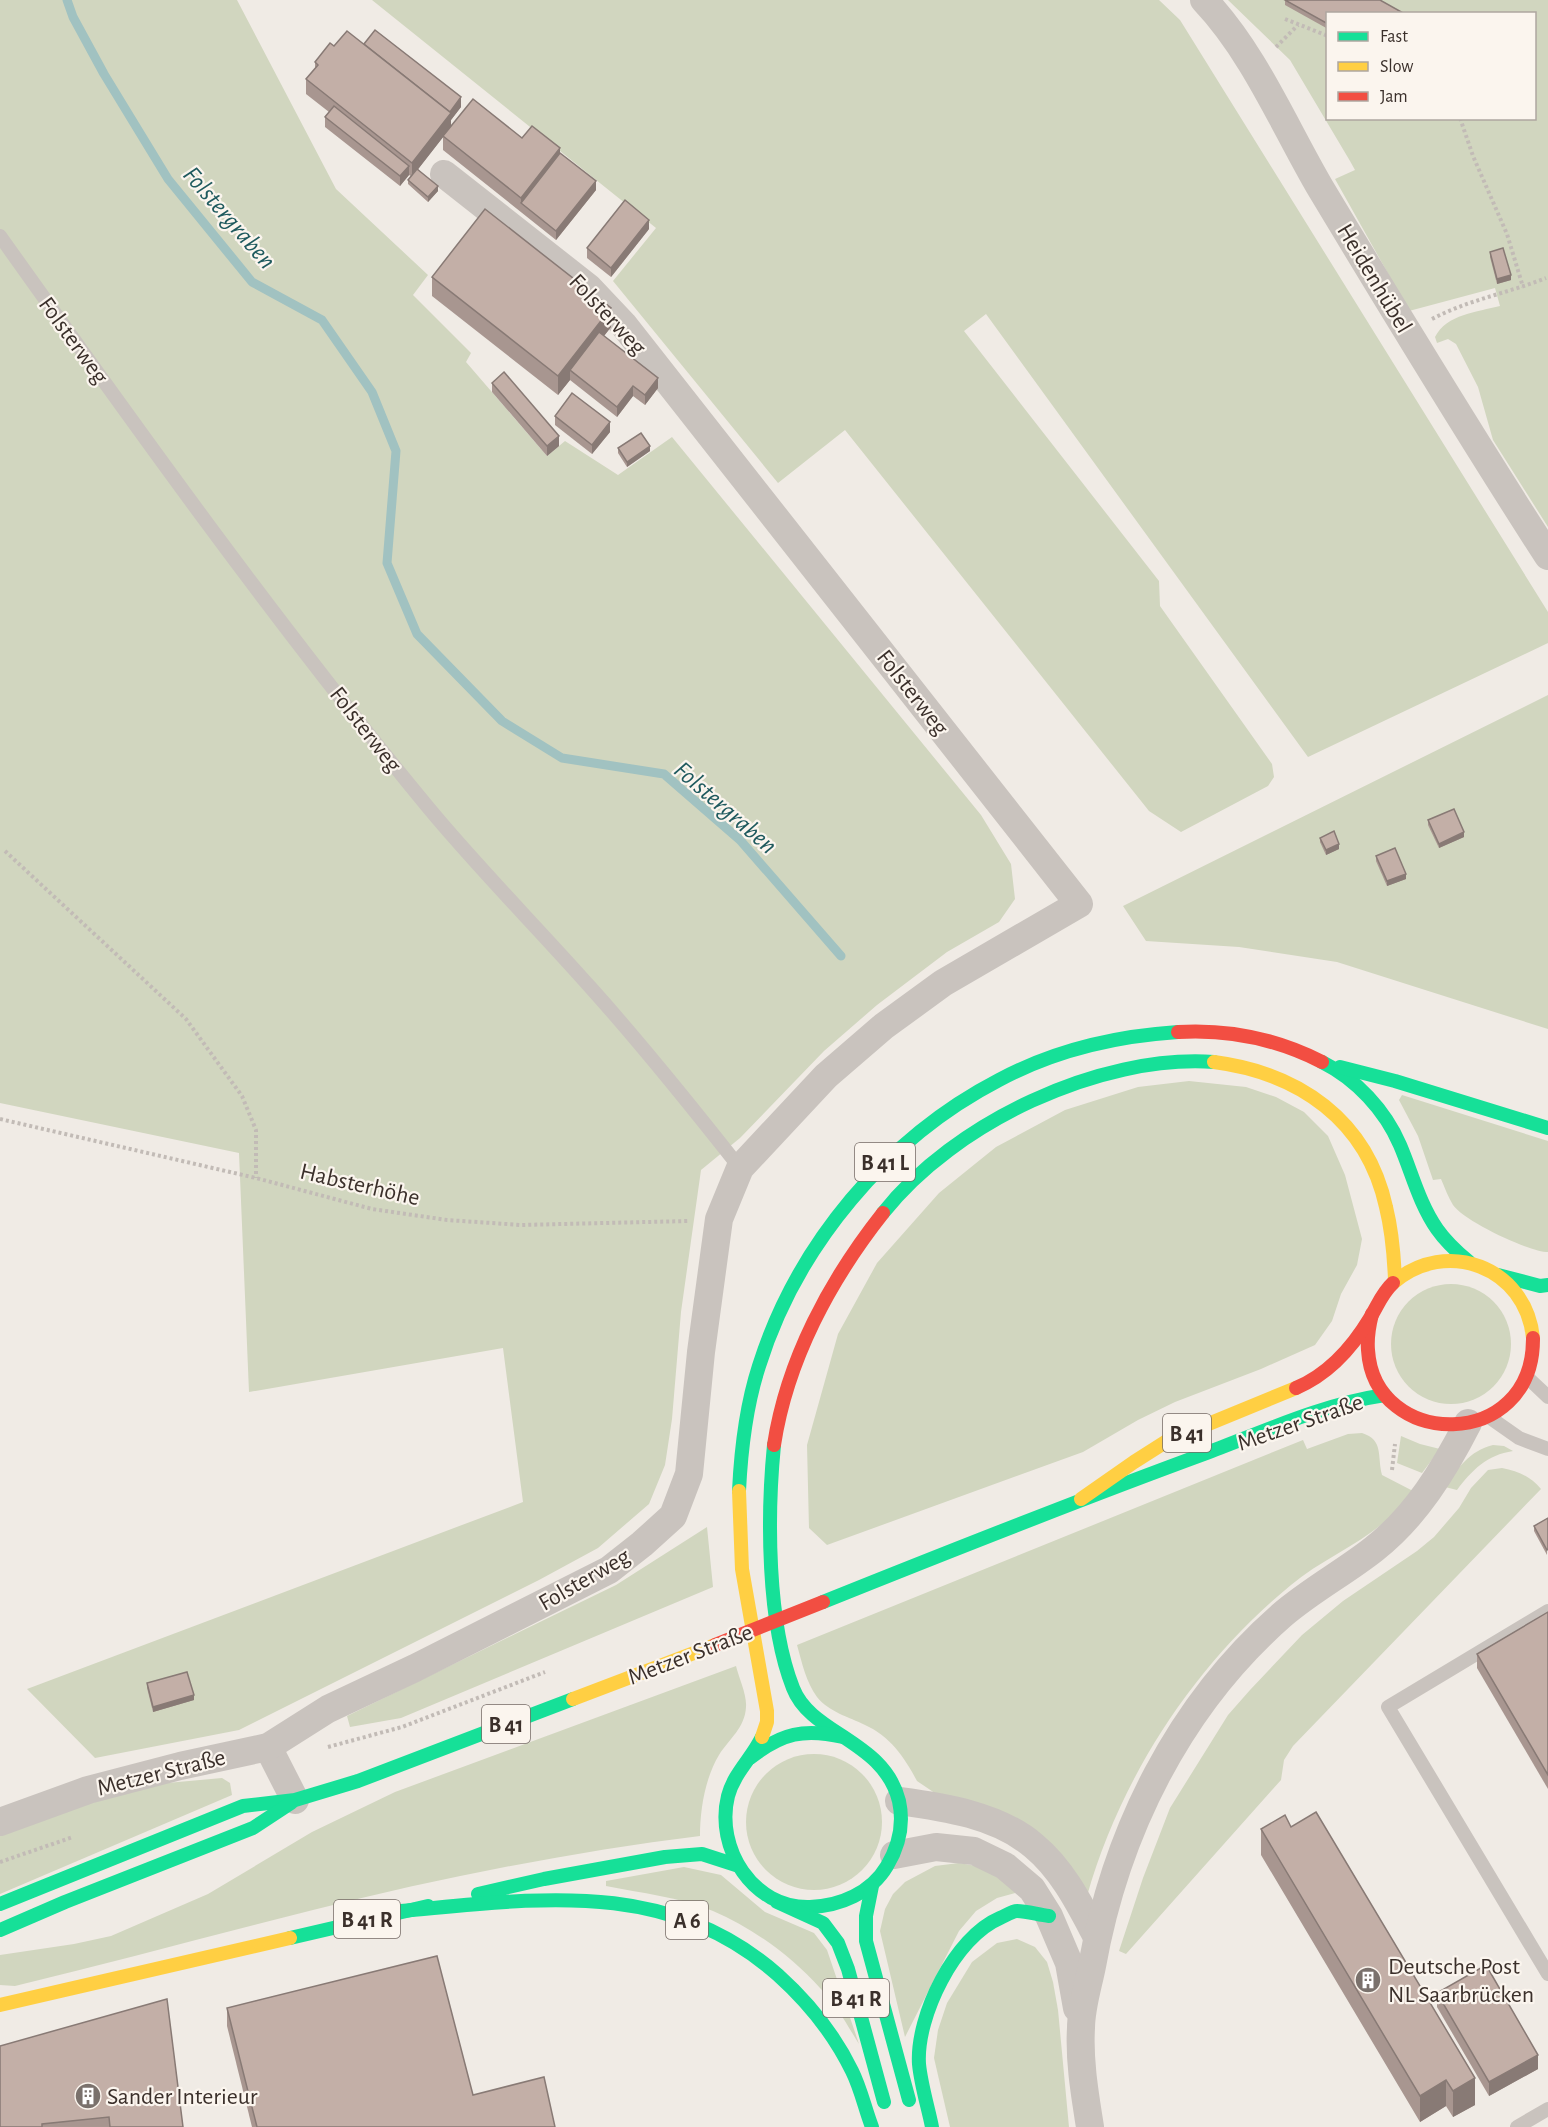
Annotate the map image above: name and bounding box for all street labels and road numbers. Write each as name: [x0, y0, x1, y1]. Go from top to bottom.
street label: Heidenhübel: [1332, 220, 1416, 337]
street label: Folsterweg: [564, 270, 651, 360]
street label: Folsterweg: [34, 293, 113, 389]
street label: Folsterweg: [872, 645, 953, 740]
street label: Folsterweg: [325, 682, 406, 777]
road number: B 41 L: [855, 1143, 915, 1181]
street label: Habsterhöhe: [298, 1160, 422, 1210]
street label: Metzer Straße: [1234, 1390, 1366, 1456]
road number: B 41: [1163, 1414, 1211, 1452]
street label: Folsterweg: [535, 1544, 634, 1615]
street label: Metzer Straße: [625, 1620, 756, 1690]
road number: B 41: [482, 1705, 530, 1743]
street label: Metzer Straße: [95, 1745, 228, 1801]
road number: B 41 R: [334, 1900, 400, 1938]
road number: A 6: [666, 1901, 708, 1939]
road number: B 41 R: [823, 1979, 889, 2017]

